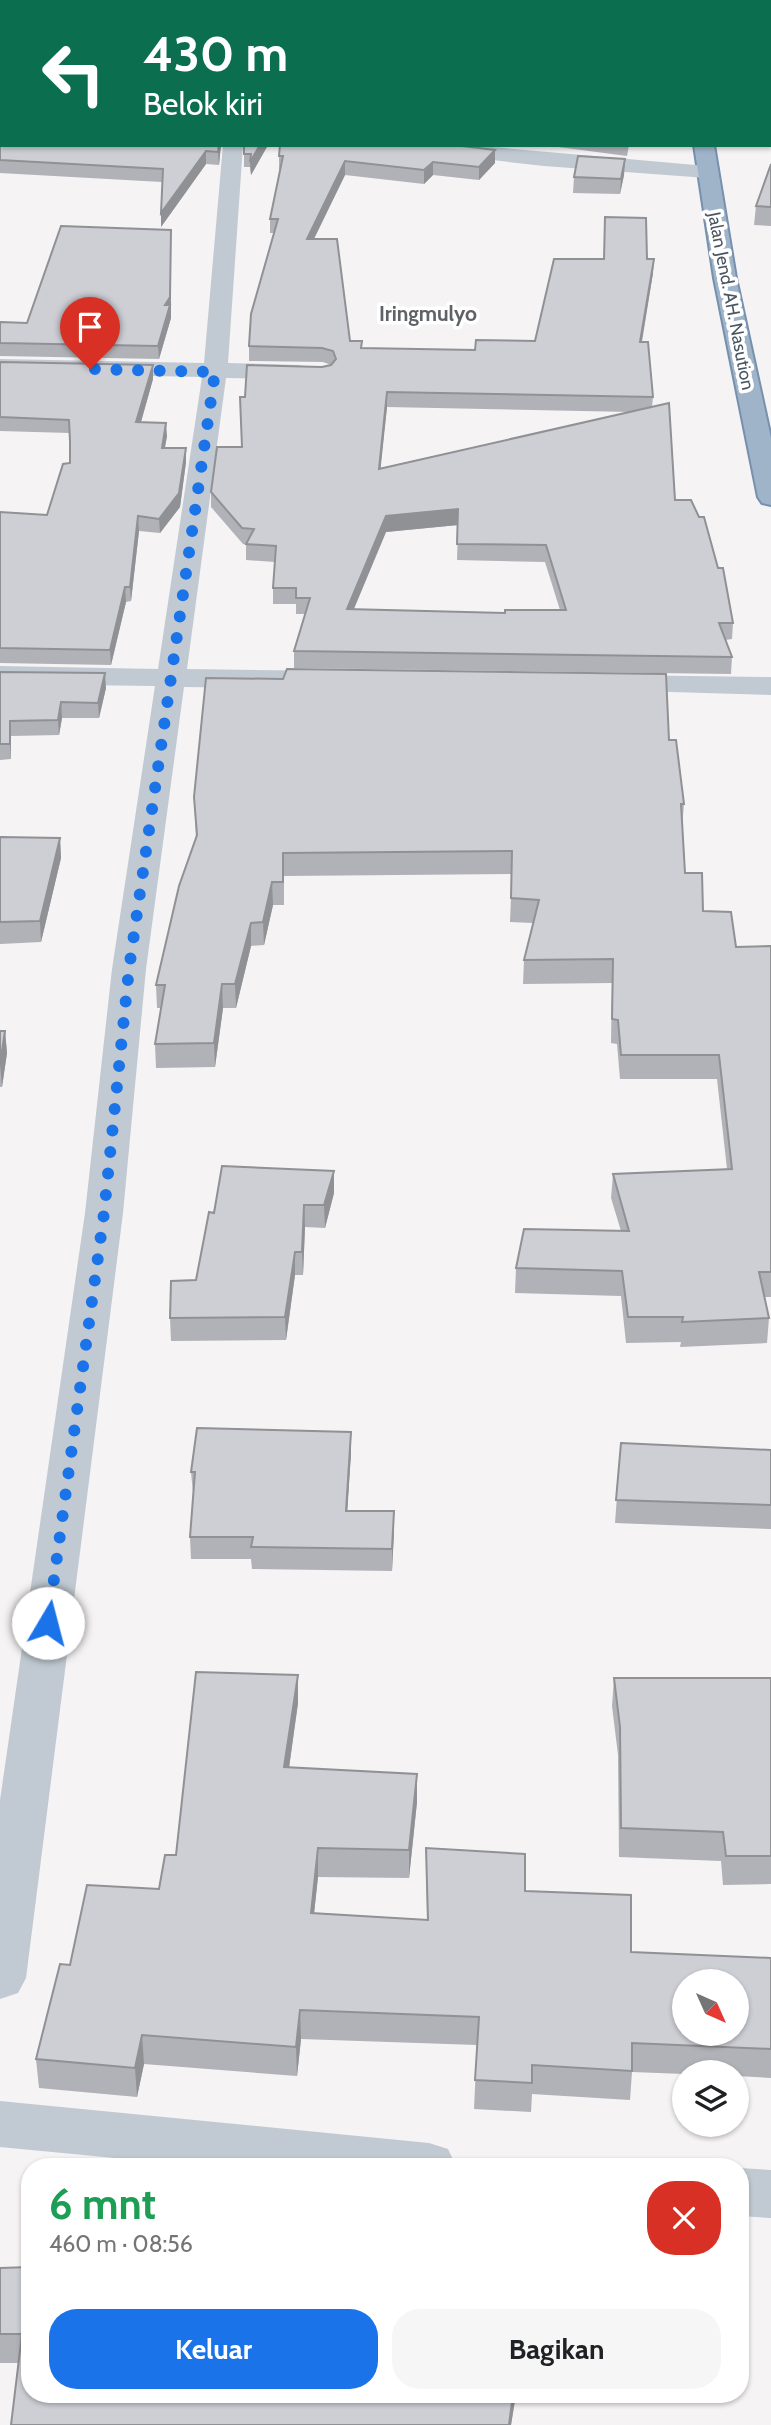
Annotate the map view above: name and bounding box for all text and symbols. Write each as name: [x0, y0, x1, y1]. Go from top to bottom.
text: 430 m: [143, 24, 288, 83]
icon: left: [28, 28, 119, 119]
text: Belok kiri: [143, 84, 263, 123]
street label: Jalan Jend. AH. Nasution: [703, 209, 759, 392]
pin: [60, 297, 120, 369]
district label: Iringmulyo: [379, 301, 477, 326]
icon: arrive: [71, 308, 109, 346]
position arrow: [11, 1586, 85, 1660]
north arrow: [672, 1969, 749, 2046]
map controls: [672, 1969, 749, 2137]
button: layers: [672, 2060, 749, 2137]
text: 6 mnt: [49, 2178, 156, 2230]
button: close: [647, 2181, 721, 2255]
text: 460 m · 08:56: [49, 2230, 193, 2258]
button: Keluar: [49, 2309, 378, 2389]
button: Bagikan: [392, 2309, 721, 2389]

